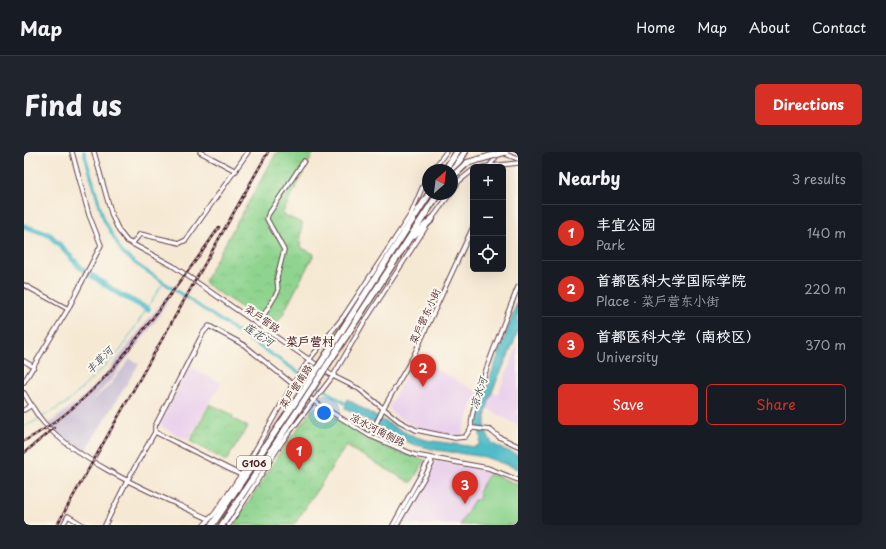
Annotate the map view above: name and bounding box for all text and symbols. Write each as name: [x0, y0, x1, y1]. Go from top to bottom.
text: Map: [20, 14, 62, 42]
text: Home: [636, 17, 675, 38]
text: Map: [697, 17, 727, 38]
text: About: [749, 17, 790, 38]
text: Contact: [812, 17, 866, 38]
text: Find us: [24, 83, 122, 126]
button: Directions: [755, 84, 862, 125]
north arrow: [422, 164, 458, 200]
map controls: [470, 164, 506, 272]
button: +: [470, 164, 506, 200]
text: Nearby: [558, 165, 620, 191]
text: 3 results: [792, 169, 846, 188]
button: −: [470, 200, 506, 236]
text: 丰宜公园: [596, 212, 656, 235]
text: 1: [568, 223, 574, 242]
text: 140 m: [807, 223, 846, 242]
text: Park: [596, 235, 625, 254]
button: locate: [470, 236, 506, 272]
text: 首都医科大学国际学院: [596, 268, 746, 291]
text: 2: [566, 279, 576, 298]
text: 220 m: [804, 279, 846, 298]
street label: 菜户营东小街: [405, 286, 443, 346]
text: Place · 菜户营东小街: [596, 291, 719, 310]
street label: 菜户营路: [242, 300, 284, 336]
water label: 莲花河: [241, 318, 279, 351]
text: 首都医科大学（南校区）: [596, 324, 761, 347]
district label: 菜户营村: [286, 332, 334, 350]
text: 3: [567, 335, 575, 354]
text: 370 m: [805, 335, 846, 354]
water label: 丰草河: [81, 341, 118, 378]
text: University: [596, 347, 658, 366]
pin: 2: [410, 354, 436, 387]
street label: 菜户营南路: [275, 361, 315, 411]
water label: 凉水河: [465, 373, 492, 411]
button: Save: [558, 384, 698, 425]
button: Share: [706, 384, 846, 425]
your location: [314, 403, 334, 423]
street label: 凉水河南侧路: [348, 409, 408, 449]
pin: 1: [286, 437, 312, 470]
road number: G106: [237, 456, 271, 470]
pin: 3: [452, 471, 478, 504]

